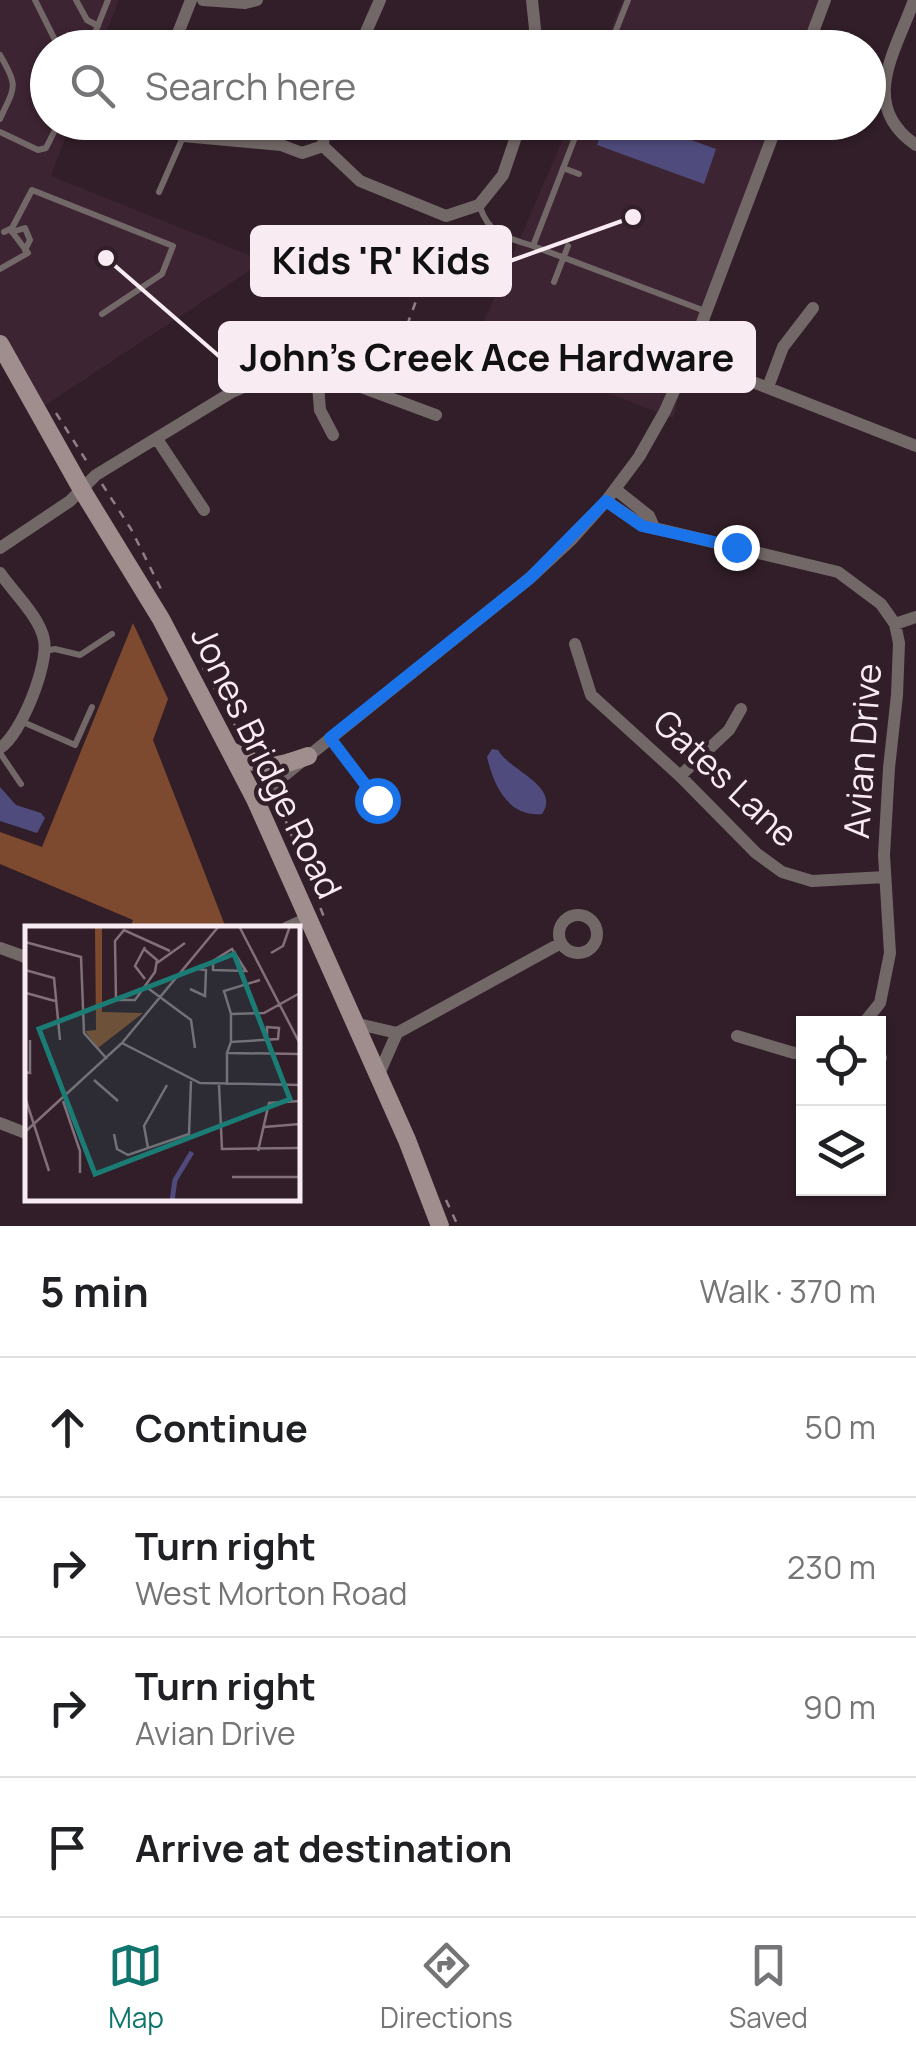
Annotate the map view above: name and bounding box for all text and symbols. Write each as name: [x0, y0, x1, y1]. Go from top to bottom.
search box: [30, 30, 886, 140]
icon: search: [65, 58, 120, 113]
text: Search here: [145, 59, 356, 111]
callout: Kids 'R' Kids: [252, 227, 510, 295]
text: Kids 'R' Kids: [272, 233, 490, 285]
callout: John's Creek Ace Hardware: [220, 323, 754, 391]
text: John's Creek Ace Hardware: [240, 330, 734, 382]
route end: [714, 525, 760, 571]
street label: Jones Bridge Road: [180, 618, 354, 906]
street label: Avian Drive: [832, 662, 892, 840]
street label: Gates Lane: [643, 698, 809, 858]
route start: [355, 778, 401, 824]
inset map: [25, 926, 300, 1201]
map controls: [796, 1016, 886, 1196]
button: locate: [796, 1016, 886, 1106]
button: layers: [796, 1106, 886, 1196]
text: 5 min: [40, 1262, 149, 1320]
text: Walk · 370 m: [700, 1269, 876, 1313]
icon: ahead: [40, 1400, 95, 1455]
text: Continue: [135, 1401, 308, 1453]
text: 50 m: [804, 1405, 876, 1449]
text: Turn right: [135, 1519, 316, 1571]
icon: right: [40, 1540, 95, 1595]
text: 230 m: [787, 1545, 876, 1589]
text: West Morton Road: [135, 1571, 407, 1615]
text: Turn right: [135, 1659, 316, 1711]
icon: right: [40, 1680, 95, 1735]
text: 90 m: [803, 1685, 876, 1729]
text: Avian Drive: [135, 1711, 296, 1755]
icon: arrive: [40, 1820, 95, 1875]
text: Arrive at destination: [135, 1821, 512, 1873]
tab: Map: [108, 1938, 164, 2036]
tab: Directions: [380, 1938, 513, 2036]
tab: Saved: [729, 1938, 808, 2036]

